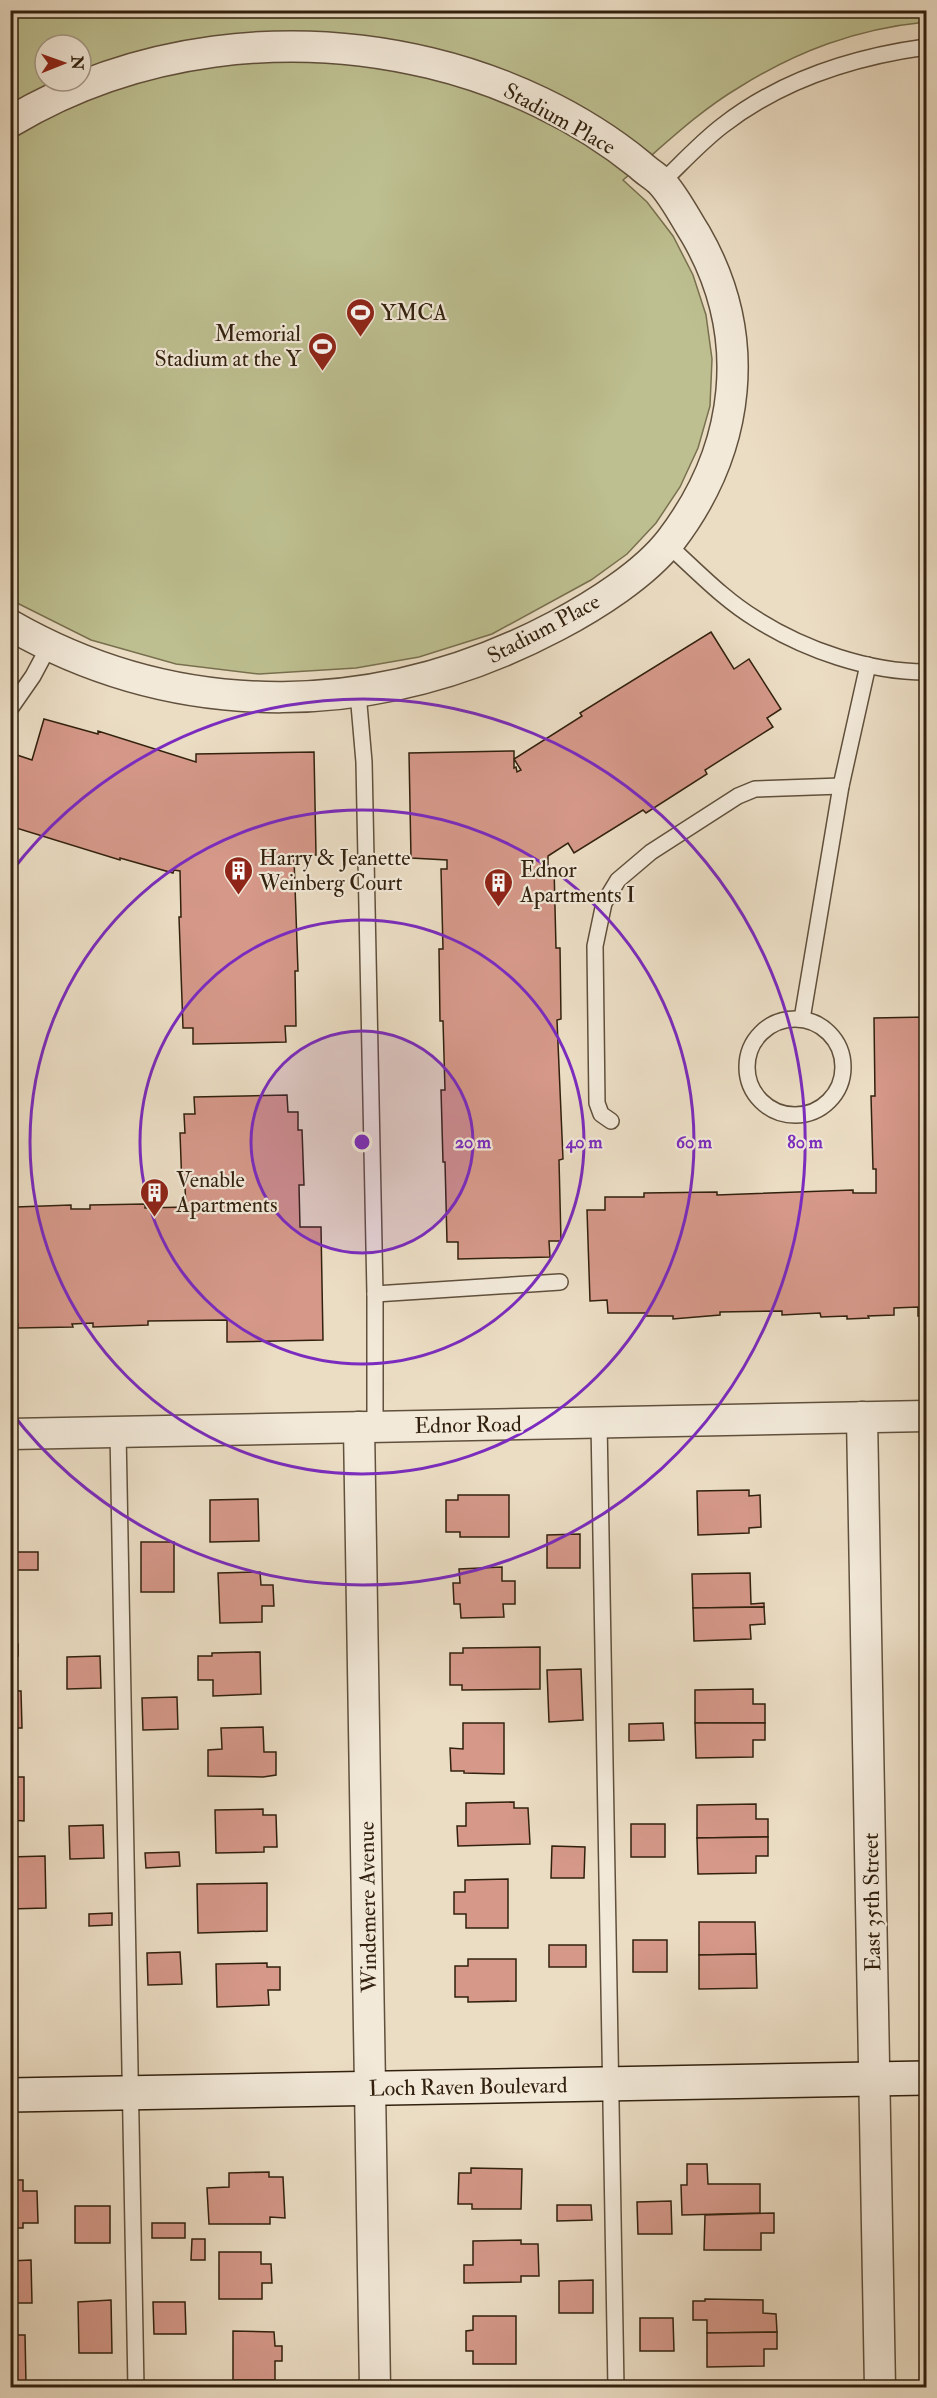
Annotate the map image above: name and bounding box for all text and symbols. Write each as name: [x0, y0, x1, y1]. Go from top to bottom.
north arrow: [33, 33, 93, 93]
text: N: [67, 54, 87, 71]
street label: Stadium Place: [499, 77, 620, 161]
sports icon: YMCA: [344, 296, 376, 338]
place label: YMCA: [381, 299, 447, 327]
place label: Memorial Stadium at the Y: [155, 320, 302, 373]
sports icon: Memorial Stadium at the Y: [306, 330, 338, 372]
street label: Stadium Place: [482, 587, 605, 670]
place label: Harry & Jeanette Weinberg Court: [258, 844, 411, 897]
building icon: Harry & Jeanette Weinberg Court: [222, 854, 254, 896]
place label: Ednor Apartments I: [519, 856, 635, 910]
building icon: Ednor Apartments I: [483, 866, 515, 908]
text: 20 m: [455, 1131, 492, 1154]
text: 40 m: [565, 1131, 603, 1154]
text: 60 m: [676, 1131, 713, 1154]
text: 80 m: [787, 1131, 824, 1154]
centre of rings: [352, 1132, 372, 1152]
place label: Venable Apartments: [175, 1166, 278, 1220]
building icon: Venable Apartments: [139, 1176, 171, 1218]
street label: Ednor Road: [414, 1410, 522, 1440]
street label: Windemere Avenue: [353, 1821, 384, 1994]
street label: East 35th Street: [857, 1832, 887, 1972]
street label: Loch Raven Boulevard: [368, 2071, 568, 2103]

